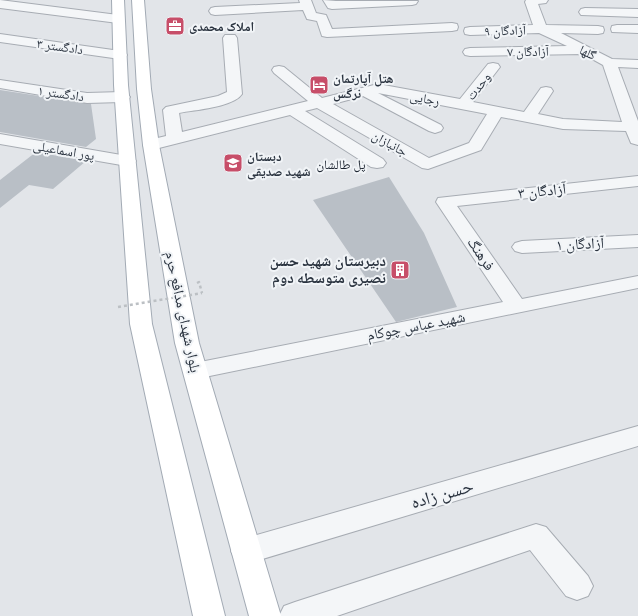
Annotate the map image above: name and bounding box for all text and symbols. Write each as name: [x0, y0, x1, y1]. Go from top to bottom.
office icon: املاک محمدی: [164, 15, 186, 37]
place label: املاک محمدی: [189, 18, 254, 34]
street label: آزادگان ۹: [484, 21, 527, 40]
street label: دادگستر ۳: [36, 35, 84, 58]
street label: گلها: [577, 41, 600, 63]
street label: آزادگان ۷: [507, 43, 550, 60]
street label: وحدت: [462, 69, 495, 104]
place label: هتل آپارتمان نرگس: [333, 70, 394, 102]
hotel icon: هتل آپارتمان نرگس: [308, 74, 330, 96]
street label: دادگستر ۱: [37, 82, 85, 105]
street label: رجایی: [409, 87, 441, 110]
street label: جانبازان: [369, 127, 410, 160]
street label: پور اسماعیلی: [32, 137, 96, 164]
place label: دبستان شهید صدیقی: [247, 148, 311, 180]
school or university icon: دبستان شهید صدیقی: [222, 152, 244, 174]
district label: پل طالشان: [316, 156, 366, 173]
street label: آزادگان ۳: [517, 179, 568, 203]
street label: فرهنگ: [463, 234, 499, 274]
street label: آزادگان ۱: [556, 234, 606, 255]
street label: بلوار شهدای مدافع حرم: [160, 250, 205, 375]
place label: دبیرستان شهید حسن نصیری متوسطه دوم: [270, 252, 386, 288]
building icon: دبیرستان شهید حسن نصیری متوسطه دوم: [389, 259, 411, 281]
street label: شهید عباس چوکام: [365, 308, 467, 345]
street label: حسن زاده: [408, 475, 476, 513]

